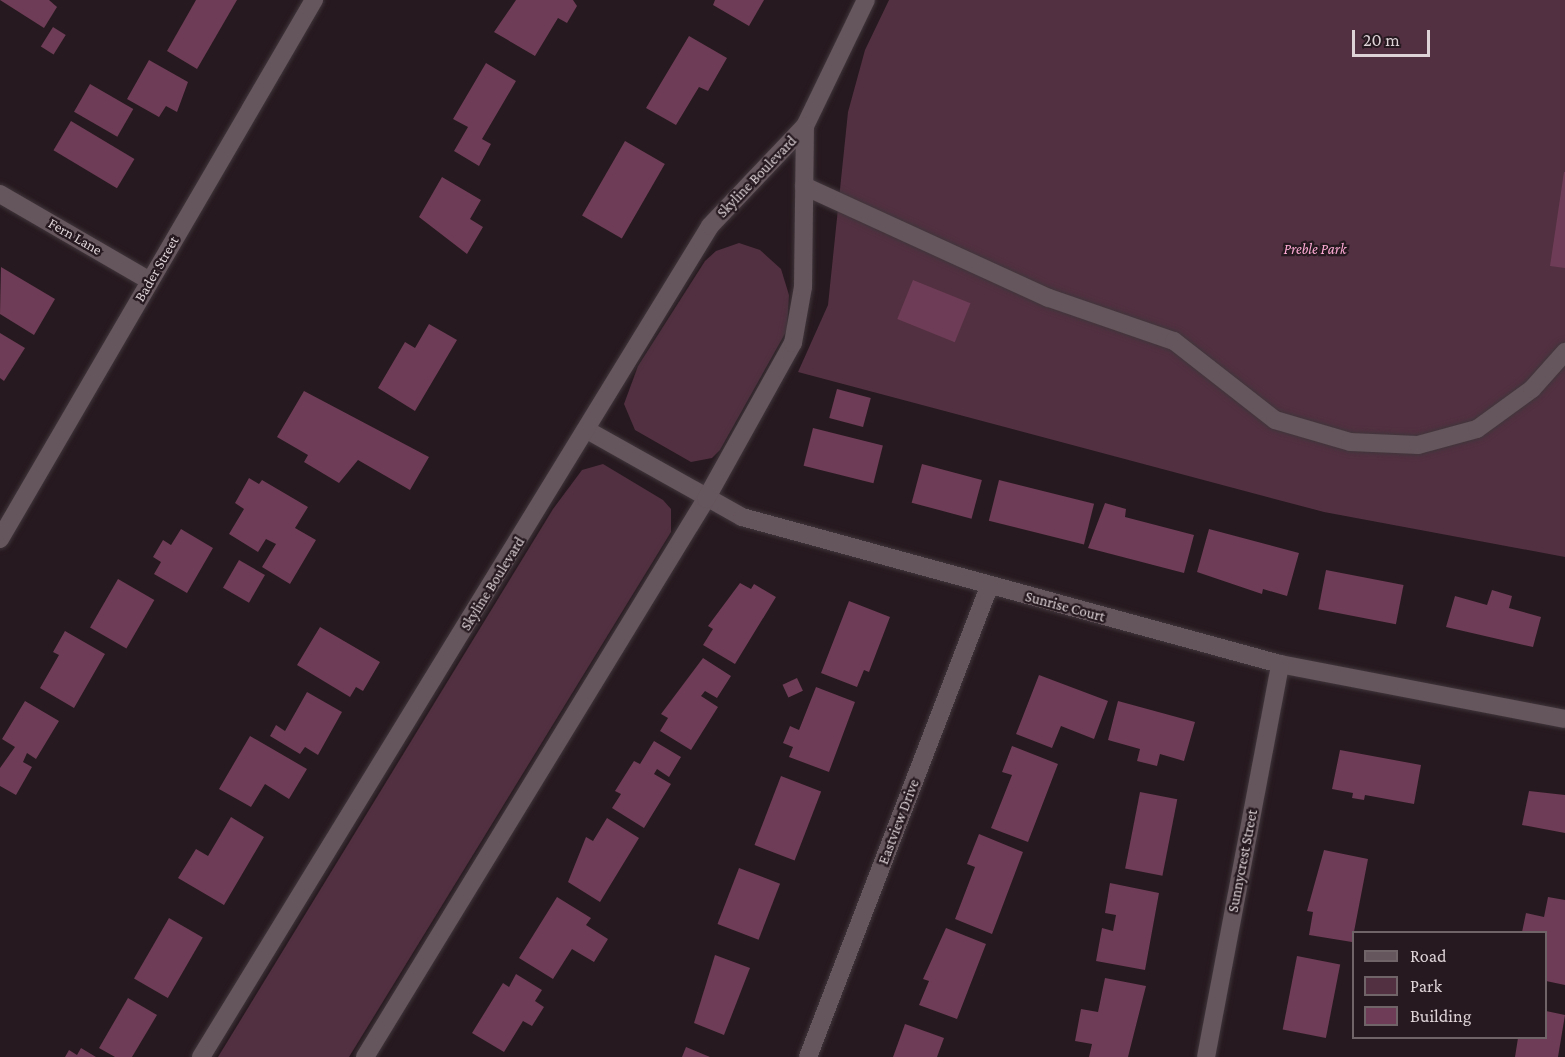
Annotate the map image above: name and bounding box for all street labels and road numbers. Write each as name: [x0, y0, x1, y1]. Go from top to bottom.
street label: Skyline Boulevard: [713, 132, 801, 222]
street label: Fern Lane: [45, 214, 105, 260]
street label: Bader Street: [131, 233, 183, 305]
street label: Skyline Boulevard: [457, 534, 529, 634]
street label: Sunrise Court: [1023, 588, 1107, 626]
street label: Eastview Drive: [875, 777, 923, 867]
street label: Sunnycrest Street: [1224, 808, 1262, 914]

